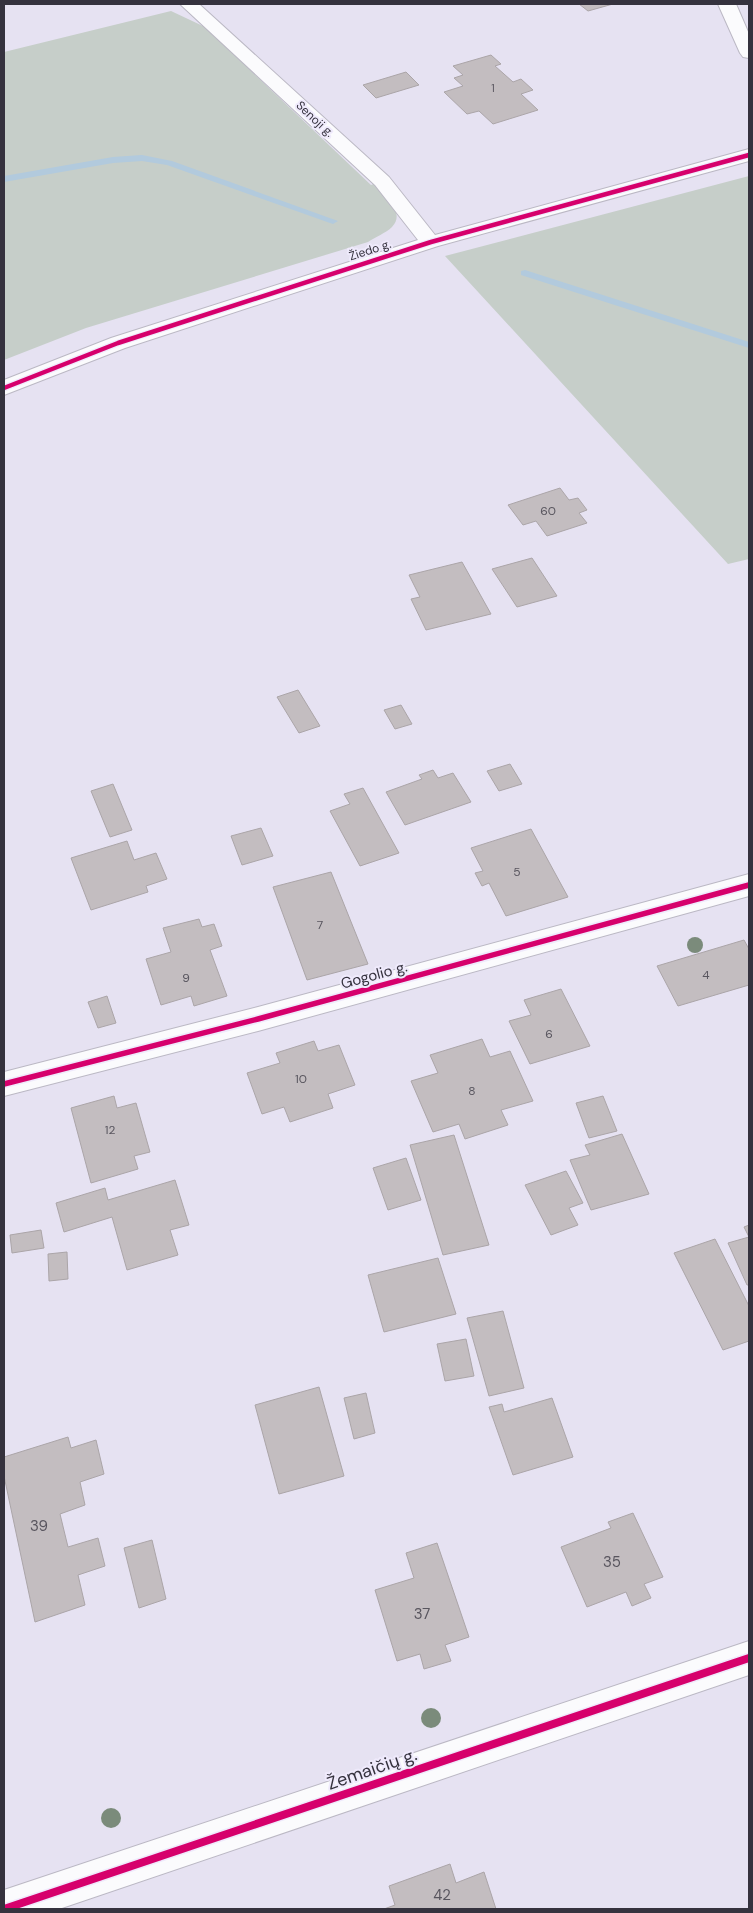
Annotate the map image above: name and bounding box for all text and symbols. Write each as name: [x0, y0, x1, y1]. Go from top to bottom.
house number: 1: [491, 81, 495, 95]
street label: Senoji g.: [293, 98, 337, 140]
street label: Žiedo g.: [347, 236, 393, 264]
house number: 60: [540, 503, 556, 519]
house number: 5: [513, 864, 521, 880]
house number: 7: [317, 917, 323, 933]
street label: Gogolio g.: [339, 957, 409, 993]
house number: 4: [702, 967, 710, 983]
house number: 9: [182, 970, 190, 986]
house number: 6: [545, 1026, 553, 1042]
house number: 10: [295, 1071, 307, 1087]
house number: 8: [468, 1083, 476, 1099]
house number: 12: [105, 1122, 115, 1138]
house number: 39: [30, 1516, 48, 1536]
house number: 35: [603, 1552, 621, 1572]
house number: 37: [414, 1604, 430, 1624]
street label: Žemaičių g.: [324, 1742, 420, 1796]
house number: 42: [433, 1885, 451, 1905]

